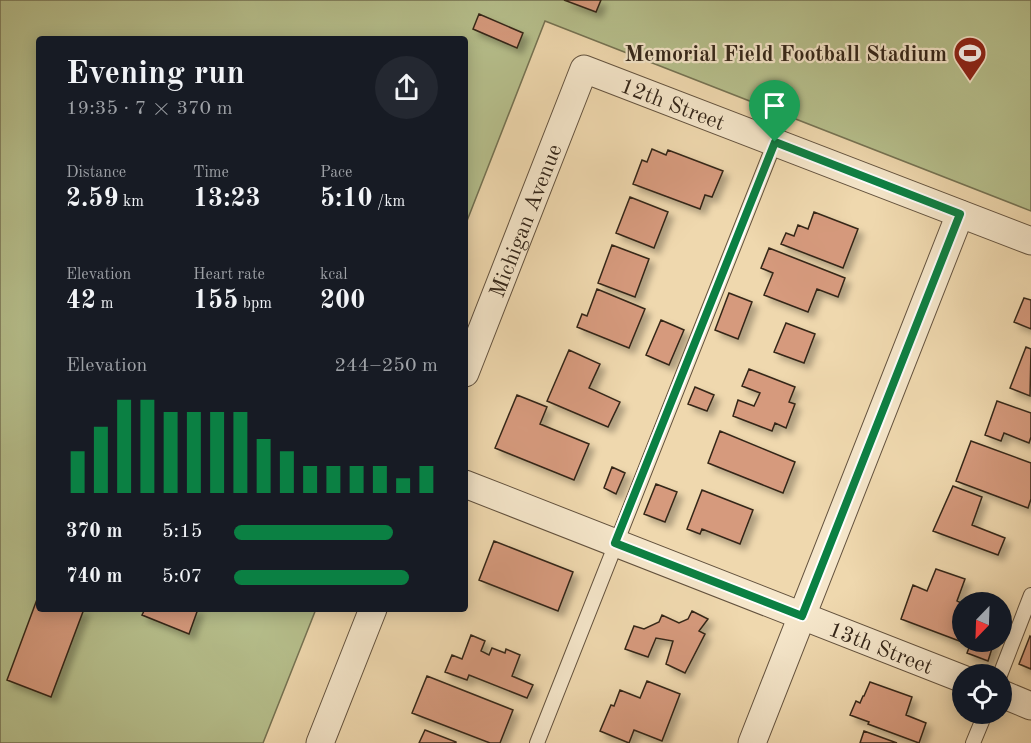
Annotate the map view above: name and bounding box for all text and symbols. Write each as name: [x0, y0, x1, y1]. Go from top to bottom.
sports icon: Memorial Field Football Stadium: [952, 35, 988, 82]
place label: Memorial Field Football Stadium: [624, 44, 947, 66]
button: share: [375, 56, 438, 119]
text: Evening run: [66, 58, 245, 91]
street label: 12th Street: [617, 75, 728, 135]
pin: [749, 80, 800, 142]
icon: arrive: [758, 89, 791, 122]
text: 19:35 · 7 × 370 m: [66, 99, 233, 119]
street label: Michigan Avenue: [487, 141, 567, 301]
text: Distance: [66, 165, 126, 181]
text: Time: [193, 165, 229, 181]
text: Pace: [320, 165, 352, 181]
text: 2.59: [66, 186, 119, 212]
text: 13:23: [193, 186, 261, 212]
text: 5:10: [320, 186, 373, 212]
text: km: [119, 194, 144, 210]
text: /km: [373, 194, 405, 210]
text: Elevation: [66, 267, 131, 283]
text: Heart rate: [193, 267, 265, 283]
text: kcal: [320, 267, 348, 283]
text: 42: [66, 288, 96, 314]
text: 155: [193, 288, 238, 314]
text: 200: [320, 288, 365, 314]
text: m: [96, 296, 113, 312]
text: bpm: [238, 296, 272, 312]
text: Elevation: [66, 356, 147, 376]
text: 244–250 m: [335, 356, 438, 376]
text: 370 m: [66, 522, 122, 542]
text: 5:15: [162, 522, 202, 542]
text: 740 m: [66, 567, 122, 587]
text: 5:07: [162, 567, 202, 587]
north arrow: [952, 592, 1012, 652]
map controls: [952, 592, 1012, 724]
street label: 13th Street: [825, 619, 936, 679]
button: locate: [952, 664, 1012, 724]

